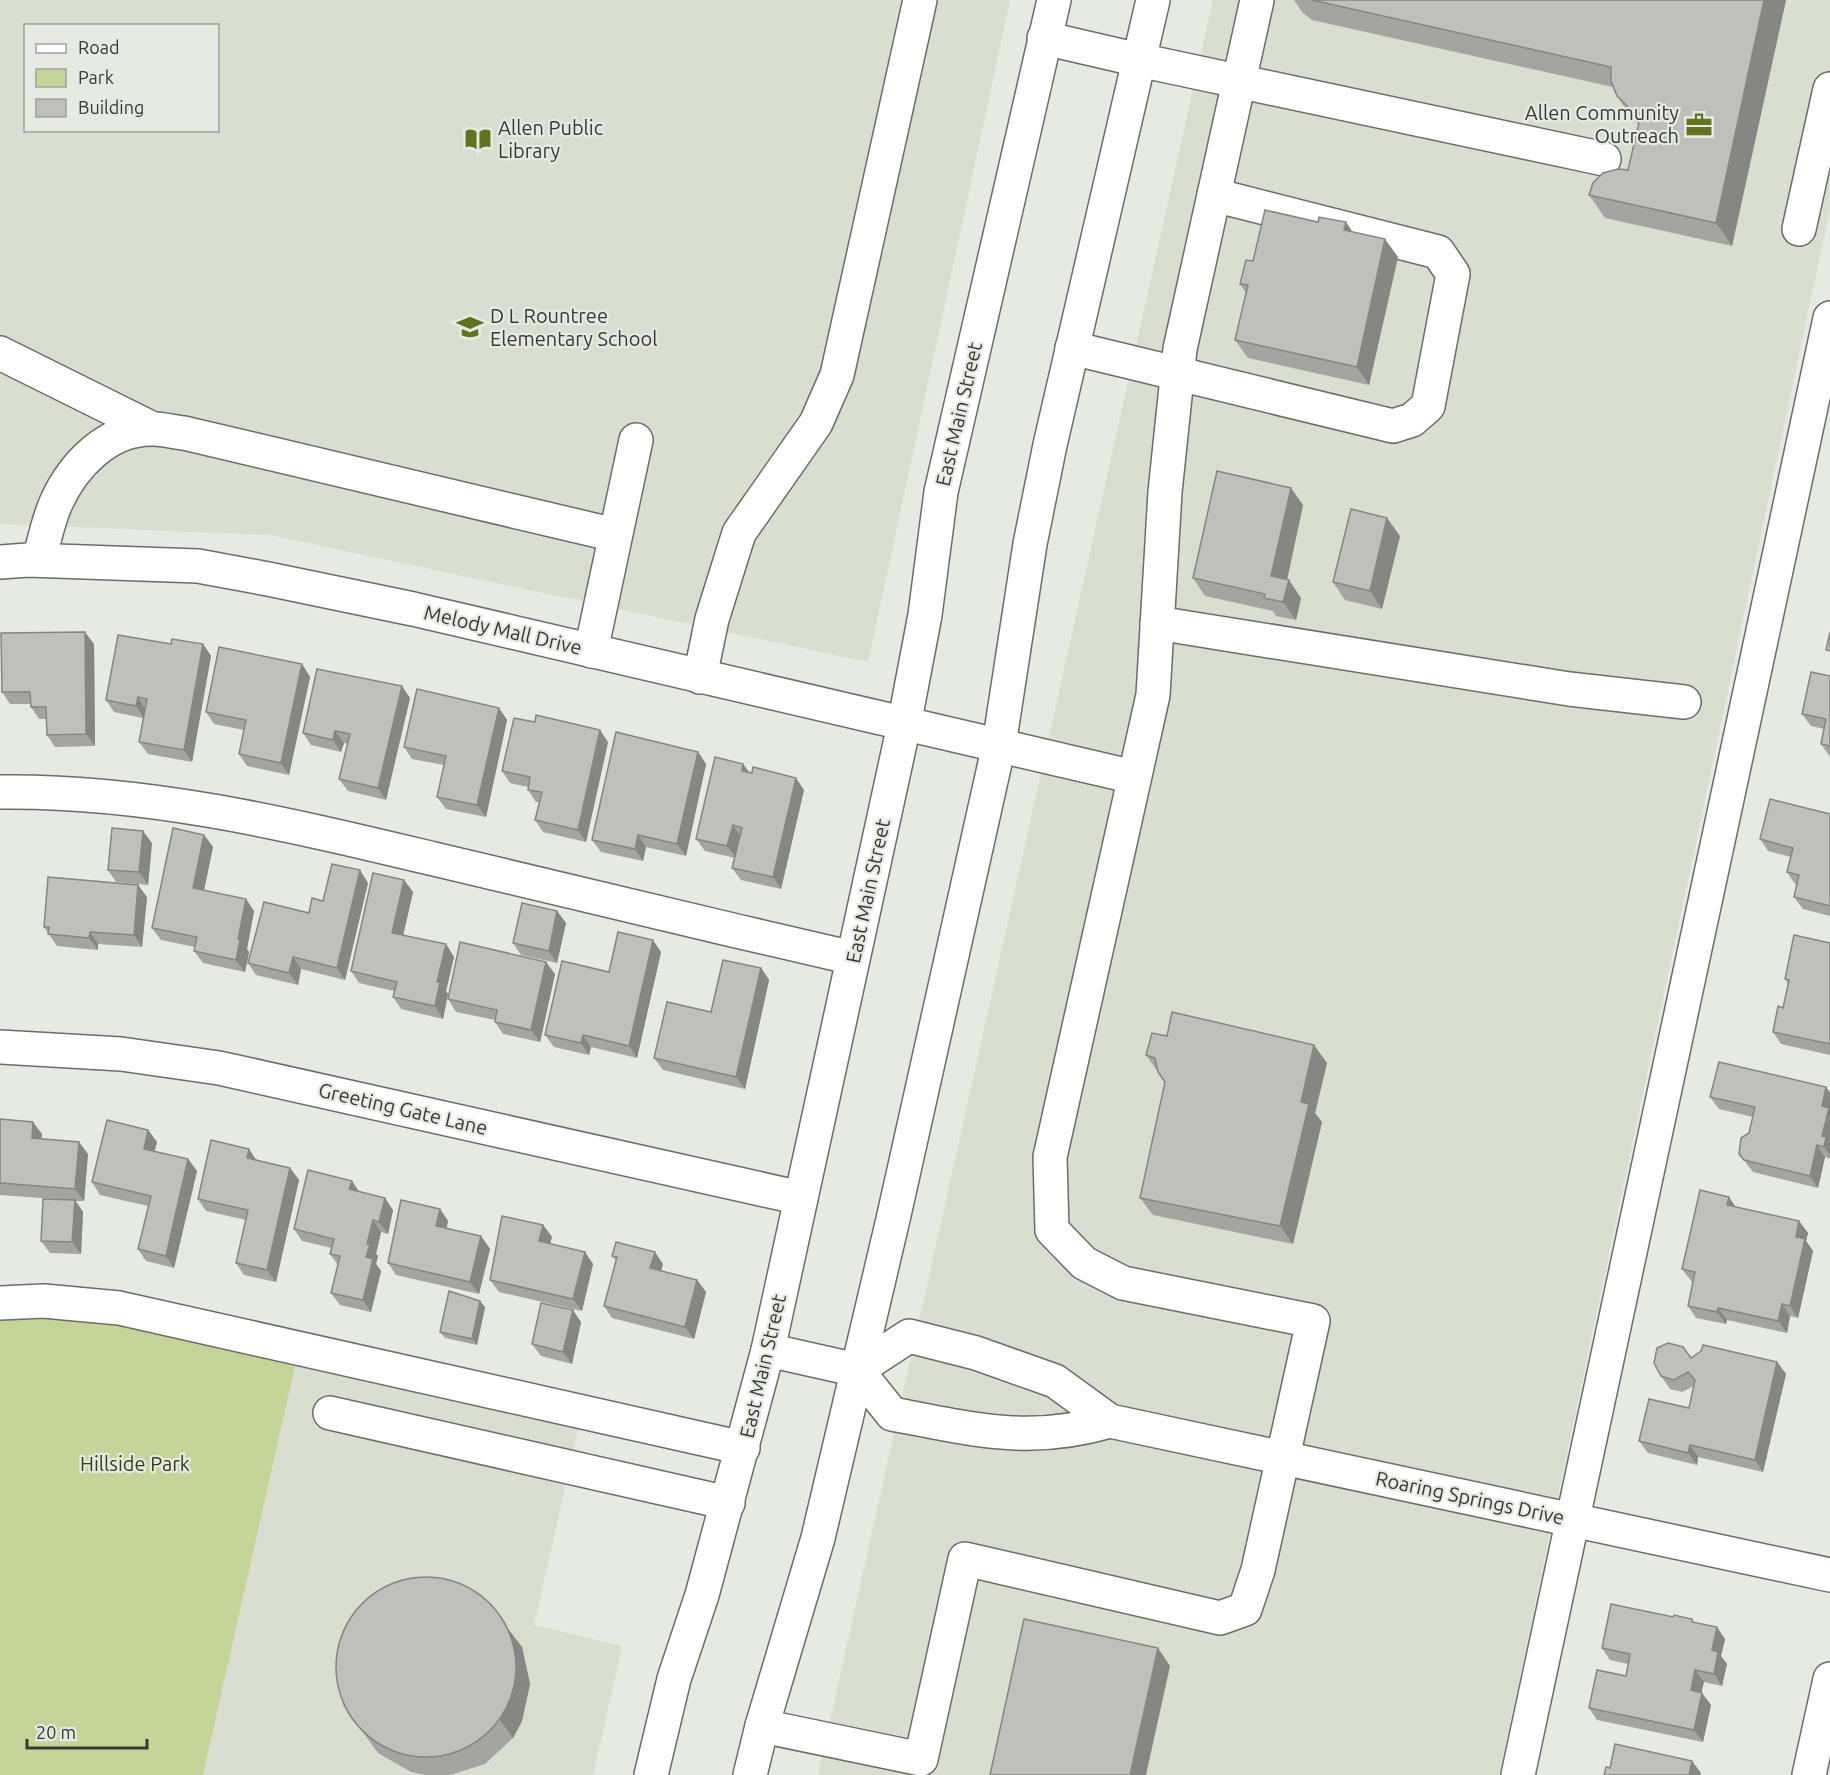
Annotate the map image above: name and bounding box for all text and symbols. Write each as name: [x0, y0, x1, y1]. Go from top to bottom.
legend: [24, 24, 219, 132]
text: Road: [78, 37, 120, 57]
text: Park: [78, 67, 114, 87]
text: Building: [78, 97, 144, 117]
place label: Allen Community Outreach: [1525, 101, 1679, 147]
office icon: Allen Community Outreach: [1684, 110, 1714, 140]
place label: Allen Public Library: [498, 116, 603, 162]
library icon: Allen Public Library: [463, 124, 493, 154]
place label: D L Rountree Elementary School: [490, 304, 657, 350]
school or university icon: D L Rountree Elementary School: [455, 312, 485, 342]
street label: East Main Street: [931, 340, 986, 488]
street label: Melody Mall Drive: [422, 600, 584, 659]
street label: East Main Street: [841, 816, 894, 965]
street label: Greeting Gate Lane: [316, 1078, 490, 1139]
street label: East Main Street: [735, 1292, 790, 1440]
park label: Hillside Park: [80, 1452, 190, 1475]
street label: Roaring Springs Drive: [1374, 1466, 1567, 1529]
scale bar: [27, 1712, 147, 1750]
text: 20 m: [36, 1722, 76, 1742]

